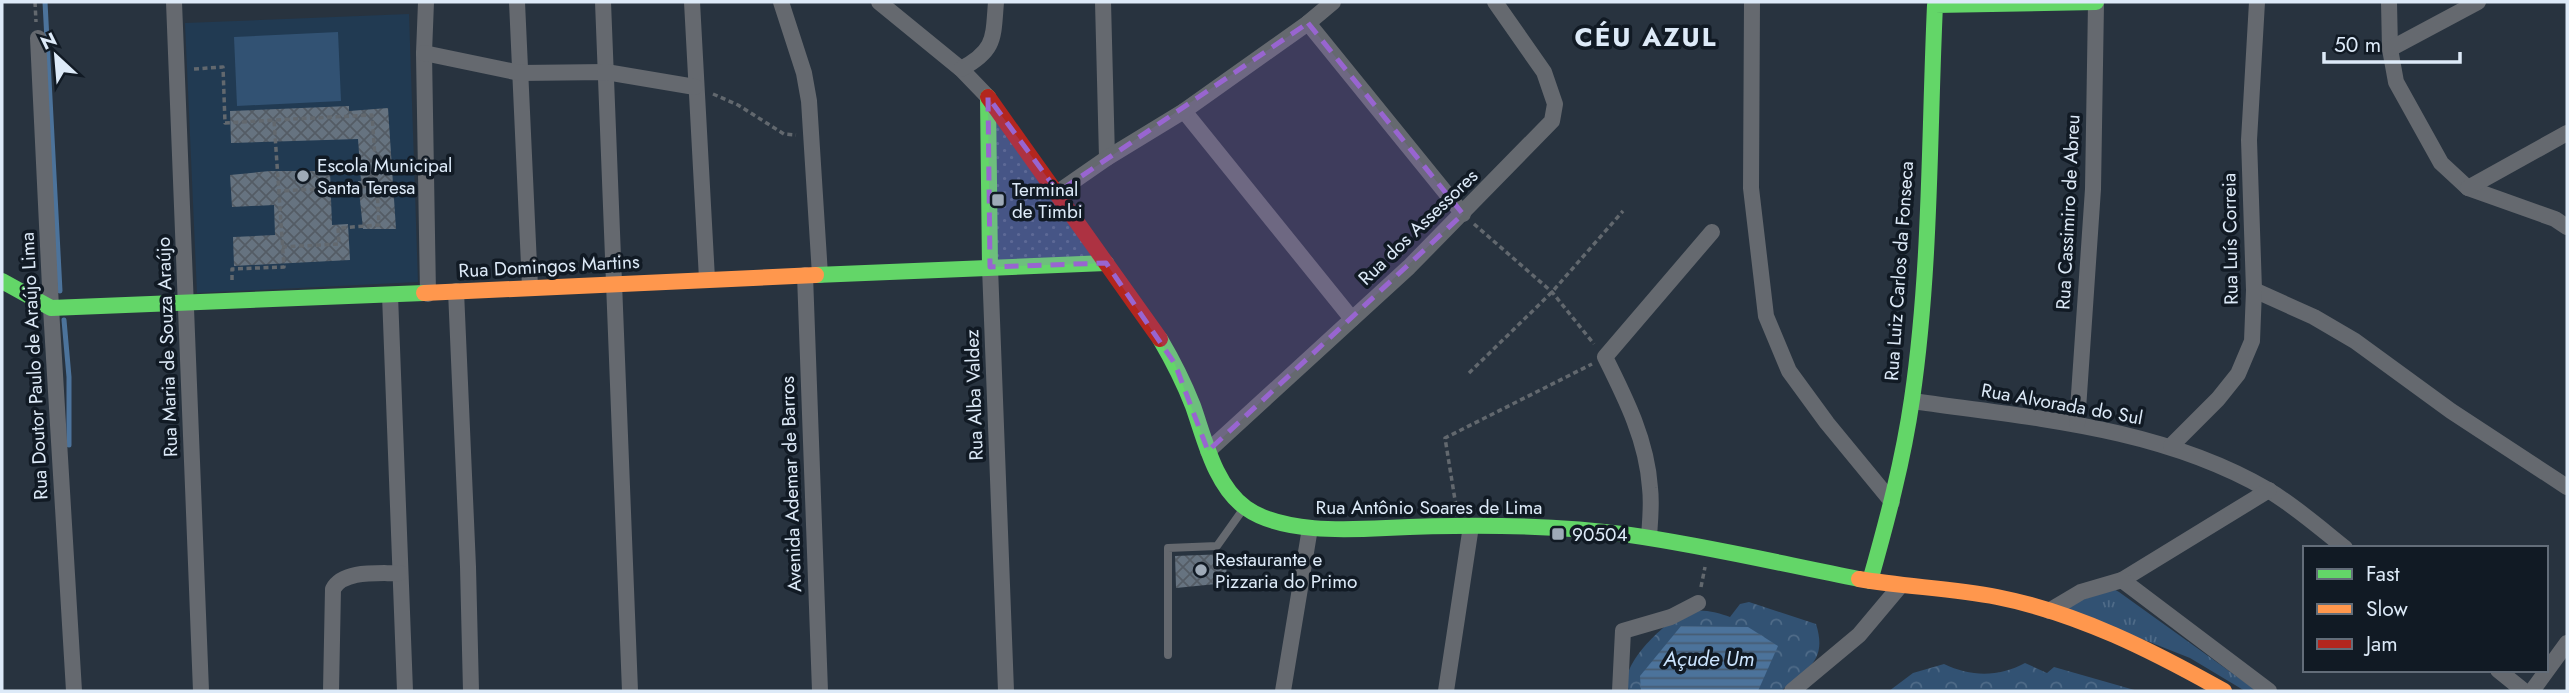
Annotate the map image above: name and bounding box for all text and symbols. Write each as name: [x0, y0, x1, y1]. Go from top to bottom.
district label: CÉU AZUL: [1574, 18, 1718, 56]
north arrow: [21, 21, 91, 91]
scale bar: [2324, 21, 2460, 65]
text: N: [36, 26, 61, 57]
text: 50 m: [2334, 30, 2381, 60]
street label: Rua Cassimiro de Abreu: [2049, 114, 2087, 310]
place label: Escola Municipal Santa Teresa: [317, 152, 452, 201]
street label: Rua Luiz Carlos da Fonseca: [1878, 160, 1920, 382]
street label: Rua dos Assessores: [1352, 163, 1484, 291]
marker: Escola Municipal Santa Teresa: [295, 168, 311, 184]
street label: Rua Luís Correia: [2215, 173, 2245, 305]
place label: Terminal de Timbi: [1012, 176, 1083, 225]
marker: Terminal de Timbi: [990, 192, 1006, 208]
street label: Rua Doutor Paulo de Araújo Lima: [14, 231, 54, 501]
street label: Rua Maria de Souza Araújo: [150, 236, 184, 458]
street label: Rua Domingos Martins: [458, 248, 641, 284]
street label: Rua Alba Valdez: [958, 329, 990, 461]
street label: Avenida Ademar de Barros: [774, 375, 808, 593]
street label: Rua Alvorada do Sul: [1979, 376, 2145, 432]
street label: Rua Antônio Soares de Lima: [1316, 494, 1542, 521]
place label: 90504: [1572, 521, 1628, 548]
marker: 90504: [1550, 526, 1566, 542]
place label: Restaurante e Pizzaria do Primo: [1215, 546, 1357, 595]
legend: [2303, 546, 2548, 672]
text: Fast: [2366, 559, 2399, 589]
marker: Restaurante e Pizzaria do Primo: [1193, 562, 1209, 578]
text: Slow: [2366, 594, 2408, 624]
text: Jam: [2363, 629, 2398, 659]
water label: Açude Um: [1663, 644, 1754, 674]

